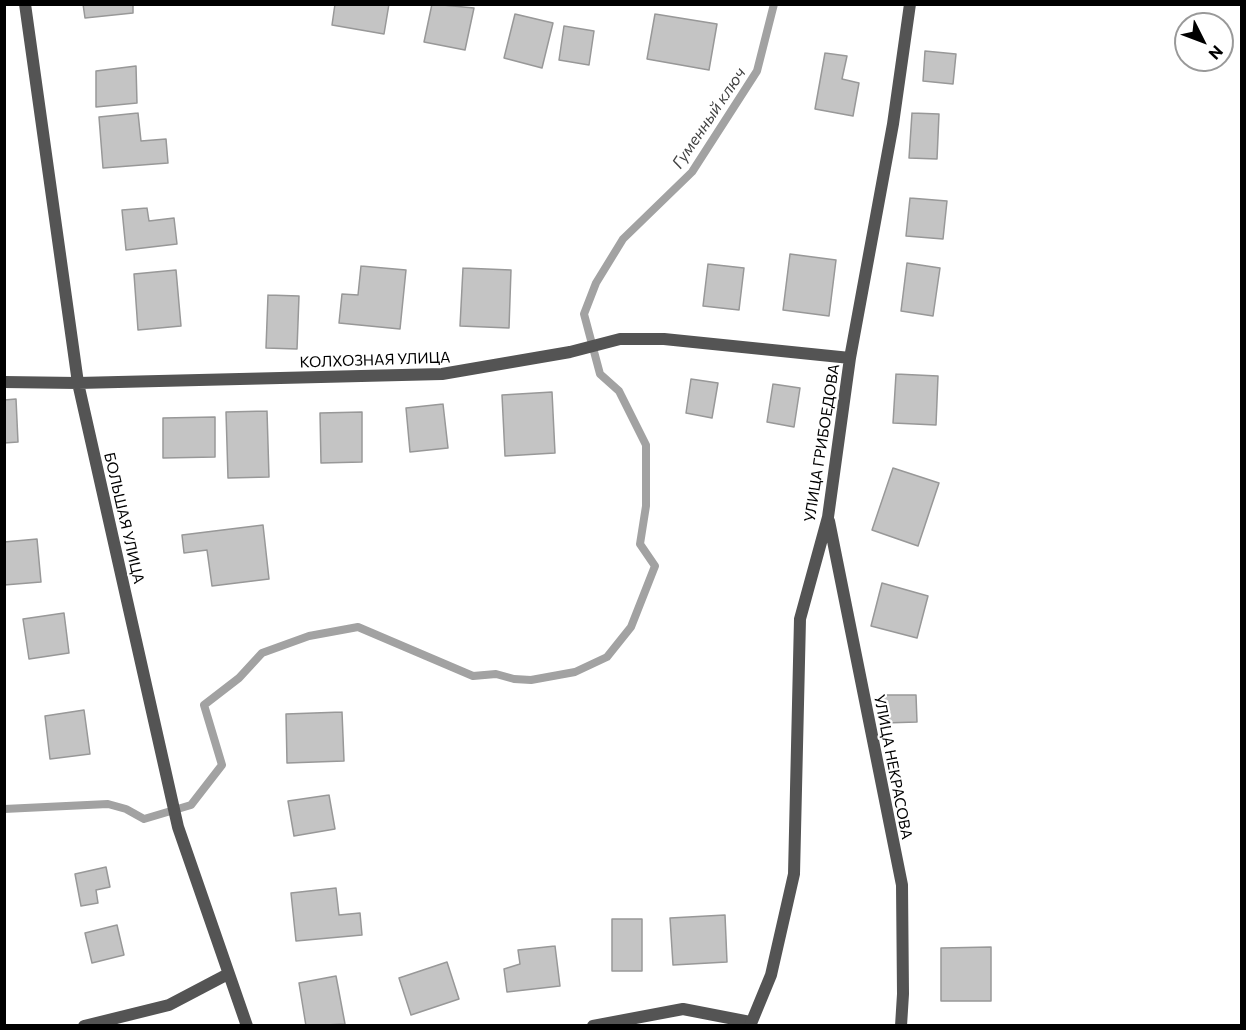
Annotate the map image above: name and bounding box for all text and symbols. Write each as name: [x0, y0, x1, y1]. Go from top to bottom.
north arrow: [1174, 12, 1234, 72]
text: N: [1205, 42, 1227, 64]
water label: Гуменный ключ: [668, 64, 750, 172]
street label: КОЛХОЗНАЯ УЛИЦА: [299, 348, 451, 372]
street label: УЛИЦА ГРИБОЕДОВА: [801, 363, 843, 523]
street label: БОЛЬШАЯ УЛИЦА: [100, 451, 148, 585]
street label: УЛИЦА НЕКРАСОВА: [870, 693, 916, 841]

